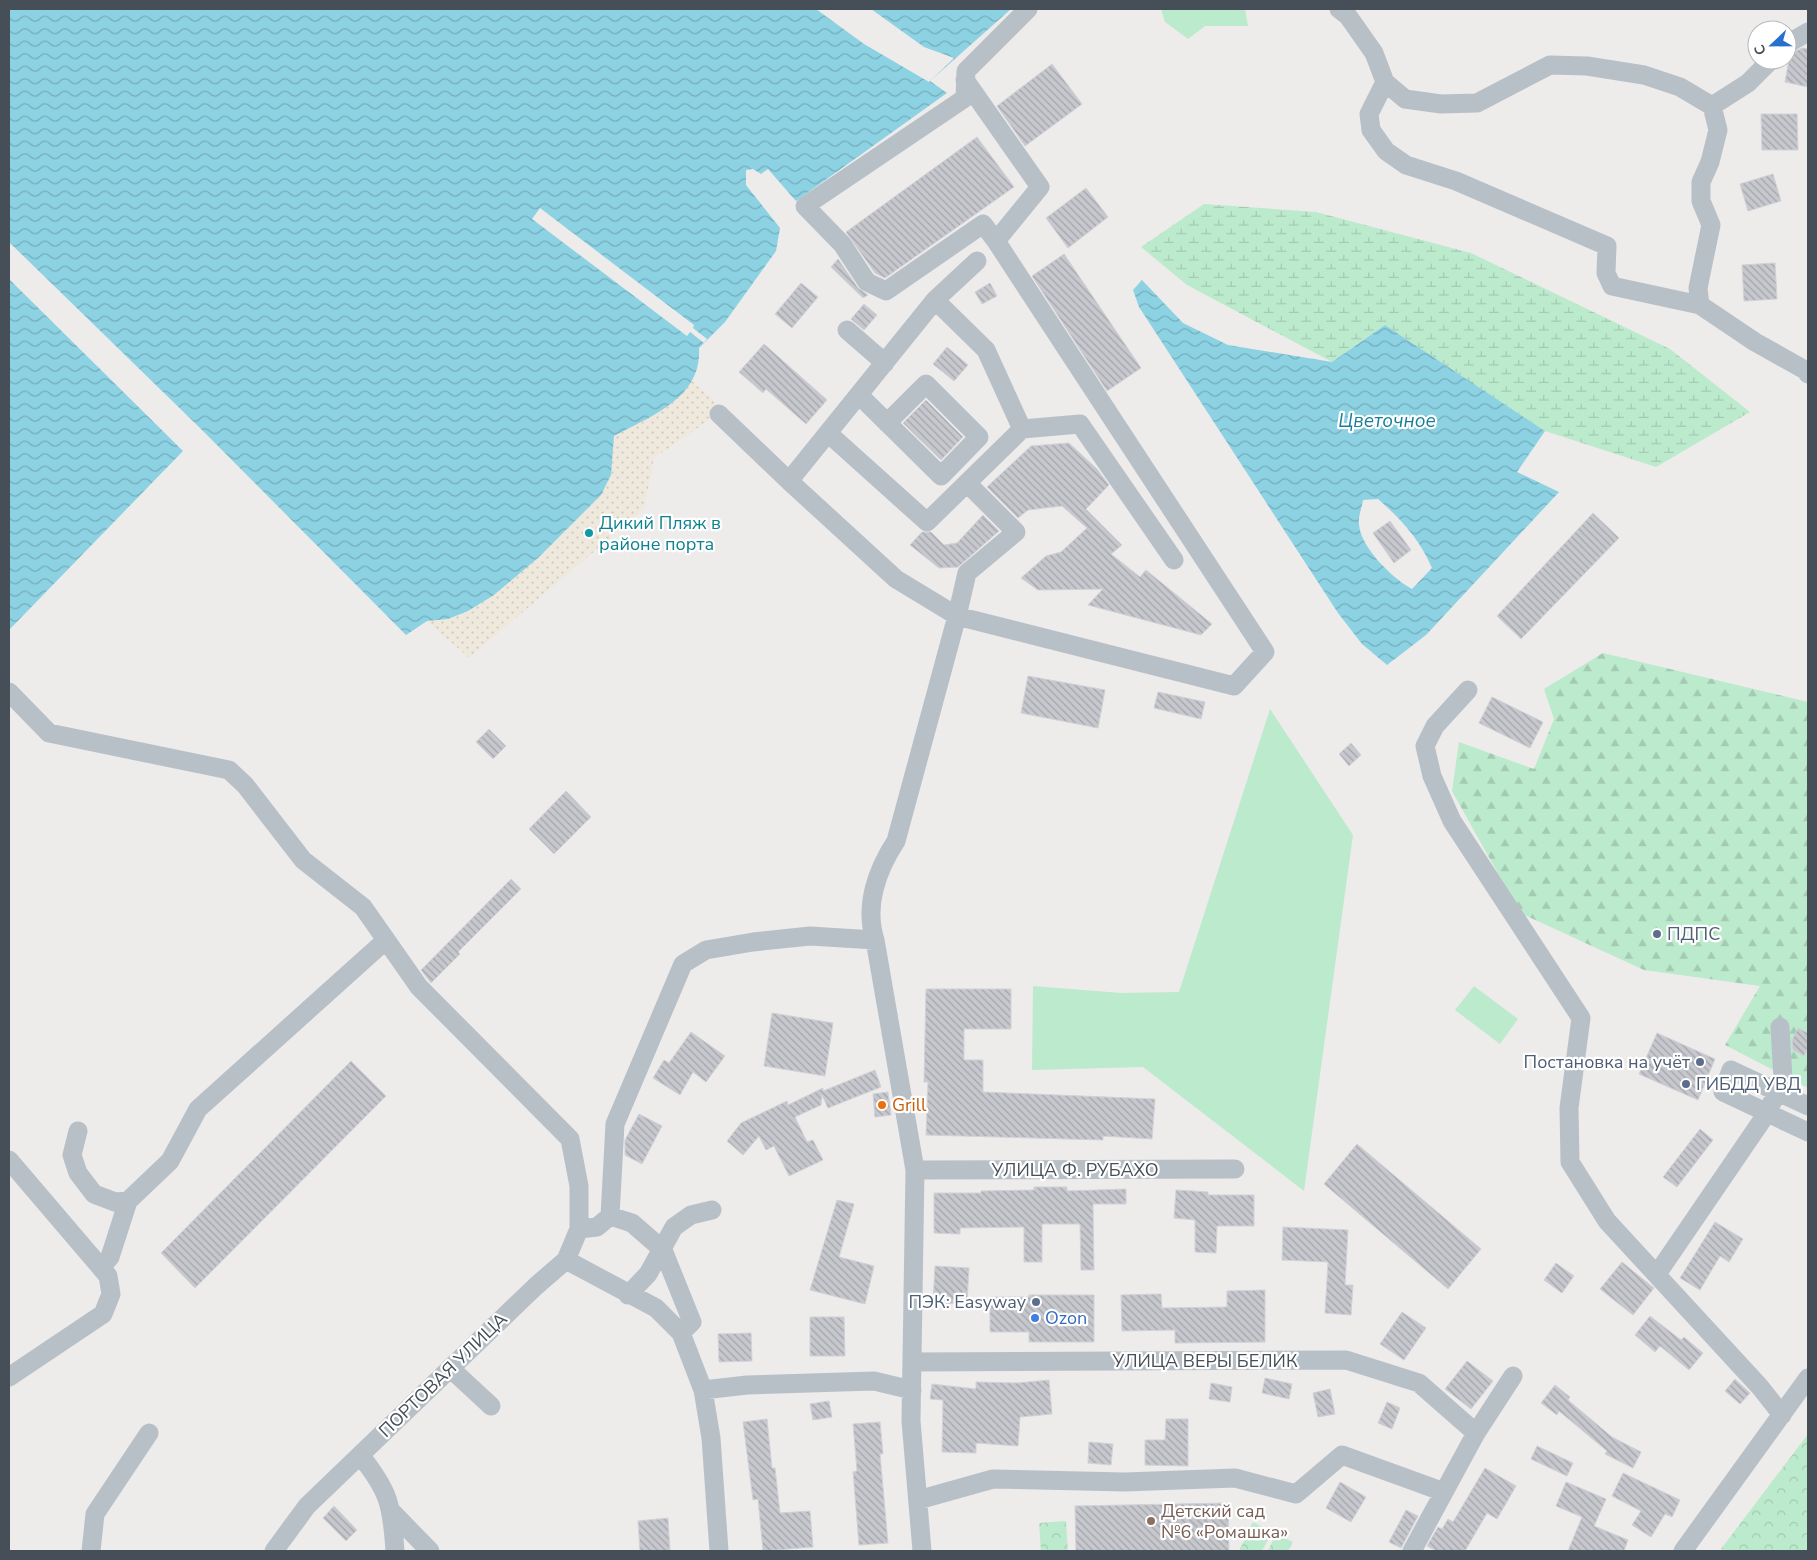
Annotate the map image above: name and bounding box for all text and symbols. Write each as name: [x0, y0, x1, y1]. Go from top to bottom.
north arrow: [1747, 20, 1797, 70]
text: С: [1750, 41, 1771, 58]
water label: Цветочное: [1338, 408, 1436, 434]
place label: Дикий Пляж в районе порта: [599, 511, 721, 556]
marker: Дикий Пляж в районе порта: [583, 527, 595, 539]
place label: ПДПС: [1667, 922, 1720, 946]
marker: ПДПС: [1651, 928, 1663, 940]
place label: Постановка на учёт: [1524, 1050, 1690, 1074]
marker: Постановка на учёт: [1694, 1056, 1706, 1068]
place label: ГИБДД УВД: [1696, 1072, 1801, 1096]
marker: ГИБДД УВД: [1680, 1078, 1692, 1090]
place label: Grill: [892, 1093, 927, 1117]
marker: Grill: [876, 1099, 888, 1111]
street label: УЛИЦА Ф. РУБАХО: [991, 1158, 1158, 1182]
place label: ПЭК: Easyway: [908, 1290, 1027, 1314]
marker: ПЭК: Easyway: [1030, 1296, 1042, 1308]
place label: Ozon: [1045, 1306, 1087, 1330]
street label: ПОРТОВАЯ УЛИЦА: [374, 1307, 512, 1443]
marker: Ozon: [1029, 1312, 1041, 1324]
street label: УЛИЦА ВЕРЫ БЕЛИК: [1112, 1349, 1298, 1373]
place label: Детский сад №6 «Ромашка»: [1161, 1499, 1288, 1544]
marker: Детский сад №6 «Ромашка»: [1145, 1515, 1157, 1527]

